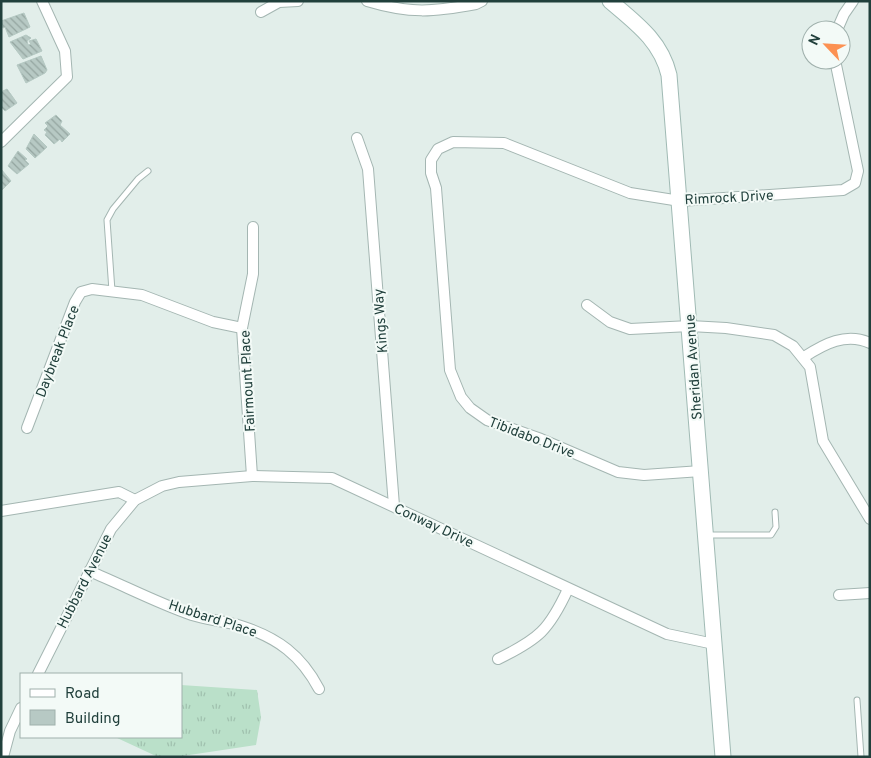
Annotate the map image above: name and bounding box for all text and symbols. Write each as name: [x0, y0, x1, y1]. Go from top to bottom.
north arrow: [801, 20, 851, 70]
text: N: [806, 32, 825, 48]
street label: Rimrock Drive: [684, 188, 774, 209]
street label: Kings Way: [371, 288, 392, 354]
street label: Daybreak Place: [33, 303, 84, 400]
street label: Sheridan Avenue: [682, 313, 707, 420]
street label: Fairmount Place: [237, 330, 260, 432]
street label: Tibidabo Drive: [486, 414, 577, 463]
street label: Conway Drive: [391, 501, 476, 552]
street label: Hubbard Avenue: [54, 532, 116, 632]
street label: Hubbard Place: [166, 597, 259, 642]
legend: [20, 673, 182, 738]
text: Road: [65, 685, 100, 704]
text: Building: [65, 710, 120, 729]

